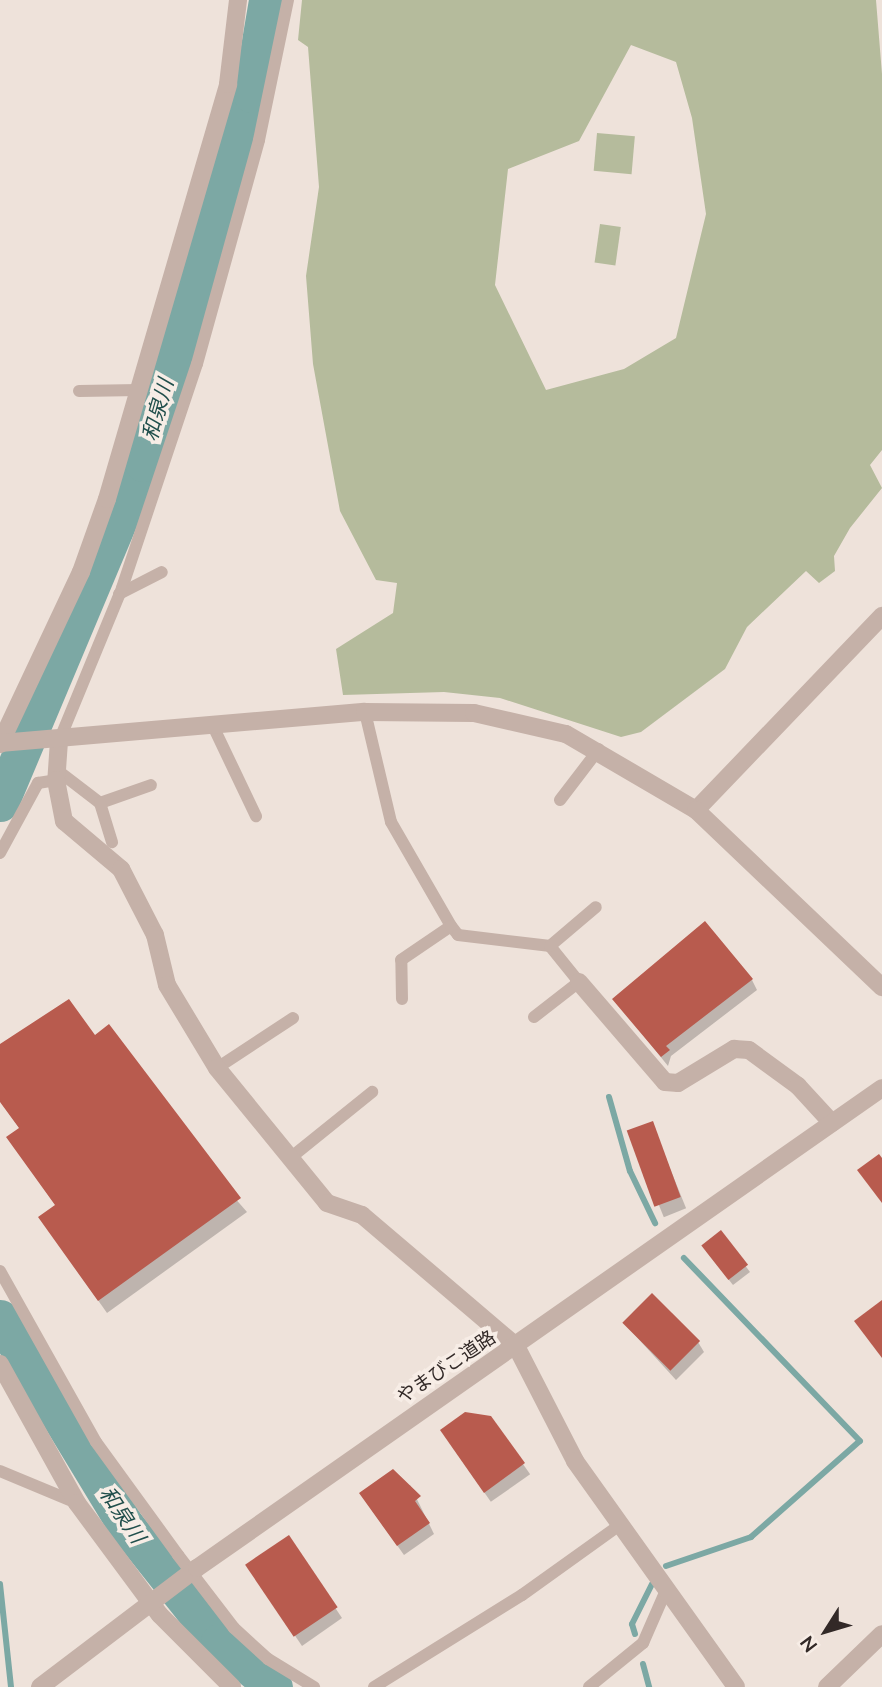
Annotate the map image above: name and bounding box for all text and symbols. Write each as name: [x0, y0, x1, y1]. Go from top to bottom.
water label: 和泉川: [137, 376, 179, 444]
street label: やまびこ道路: [393, 1327, 501, 1409]
water label: 和泉川: [94, 1482, 150, 1548]
north arrow: [791, 1596, 861, 1666]
text: N: [795, 1630, 824, 1657]

